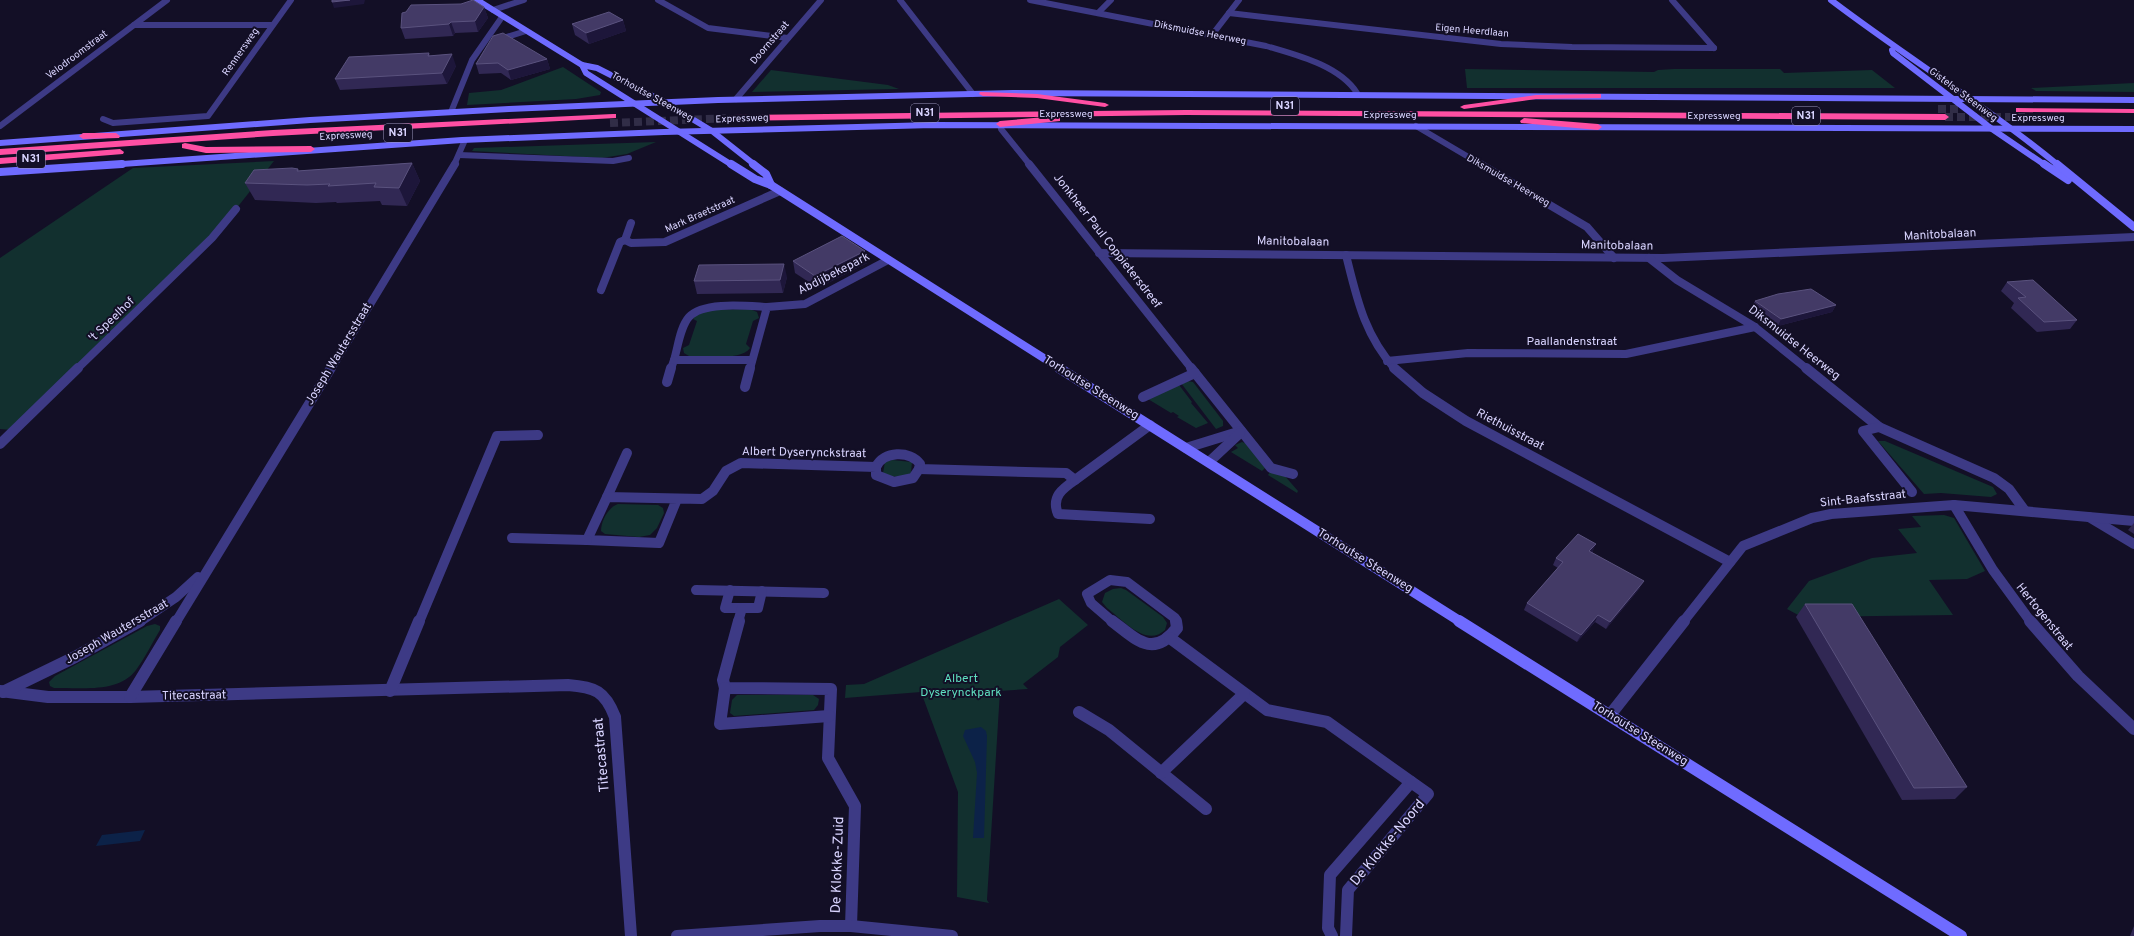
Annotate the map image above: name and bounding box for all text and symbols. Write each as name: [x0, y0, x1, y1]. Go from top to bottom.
street label: Doornstraat: [748, 18, 793, 67]
street label: Diksmuidse Heerweg: [1153, 18, 1247, 48]
street label: Eigen Heerdlaan: [1435, 21, 1509, 41]
street label: Rennersweg: [220, 26, 262, 78]
street label: Velodroomstraat: [43, 27, 111, 83]
street label: Gistelse Steenweg: [1926, 65, 2000, 125]
street label: Torhoutse Steenweg: [609, 69, 695, 125]
road number: N31: [1271, 97, 1299, 115]
road number: N31: [911, 104, 939, 122]
road number: N31: [1792, 107, 1820, 125]
street label: Expressweg: [1039, 108, 1093, 121]
street label: Expressweg: [1363, 109, 1417, 122]
street label: Expressweg: [1687, 110, 1741, 123]
street label: Expressweg: [715, 112, 769, 126]
street label: Expressweg: [2011, 112, 2065, 125]
road number: N31: [384, 124, 412, 142]
street label: Expressweg: [319, 128, 373, 144]
road number: N31: [17, 150, 45, 168]
street label: Diksmuidse Heerweg: [1464, 152, 1552, 210]
street label: Jonkheer Paul Coppietersdreef: [1049, 170, 1165, 312]
street label: Mark Braetstraat: [663, 194, 737, 236]
street label: Manitobalaan: [1903, 225, 1977, 245]
street label: Manitobalaan: [1257, 233, 1329, 251]
street label: Manitobalaan: [1581, 237, 1653, 255]
street label: Abdijbekepark: [795, 249, 873, 299]
street label: 't Speelhof: [86, 294, 138, 346]
street label: Joseph Wautersstraat: [302, 300, 376, 408]
street label: Diksmuidse Heerweg: [1745, 302, 1843, 384]
street label: Paallandenstraat: [1527, 334, 1617, 350]
street label: Torhoutse Steenweg: [1040, 352, 1142, 424]
street label: Riethuisstraat: [1473, 405, 1547, 455]
street label: Albert Dyserynckstraat: [742, 444, 866, 462]
street label: Sint-Baafsstraat: [1819, 487, 1907, 511]
street label: Torhoutse Steenweg: [1314, 525, 1416, 597]
street label: Hertogenstraat: [2012, 580, 2076, 654]
street label: Joseph Wautersstraat: [63, 596, 171, 668]
park label: Albert Dyserynckpark: [920, 671, 1002, 701]
street label: Titecastraat: [162, 687, 226, 705]
street label: Torhoutse Steenweg: [1589, 698, 1691, 770]
street label: Titecastraat: [590, 717, 614, 793]
street label: De Klokke-Noord: [1347, 796, 1429, 890]
street label: De Klokke-Zuid: [828, 816, 848, 914]

